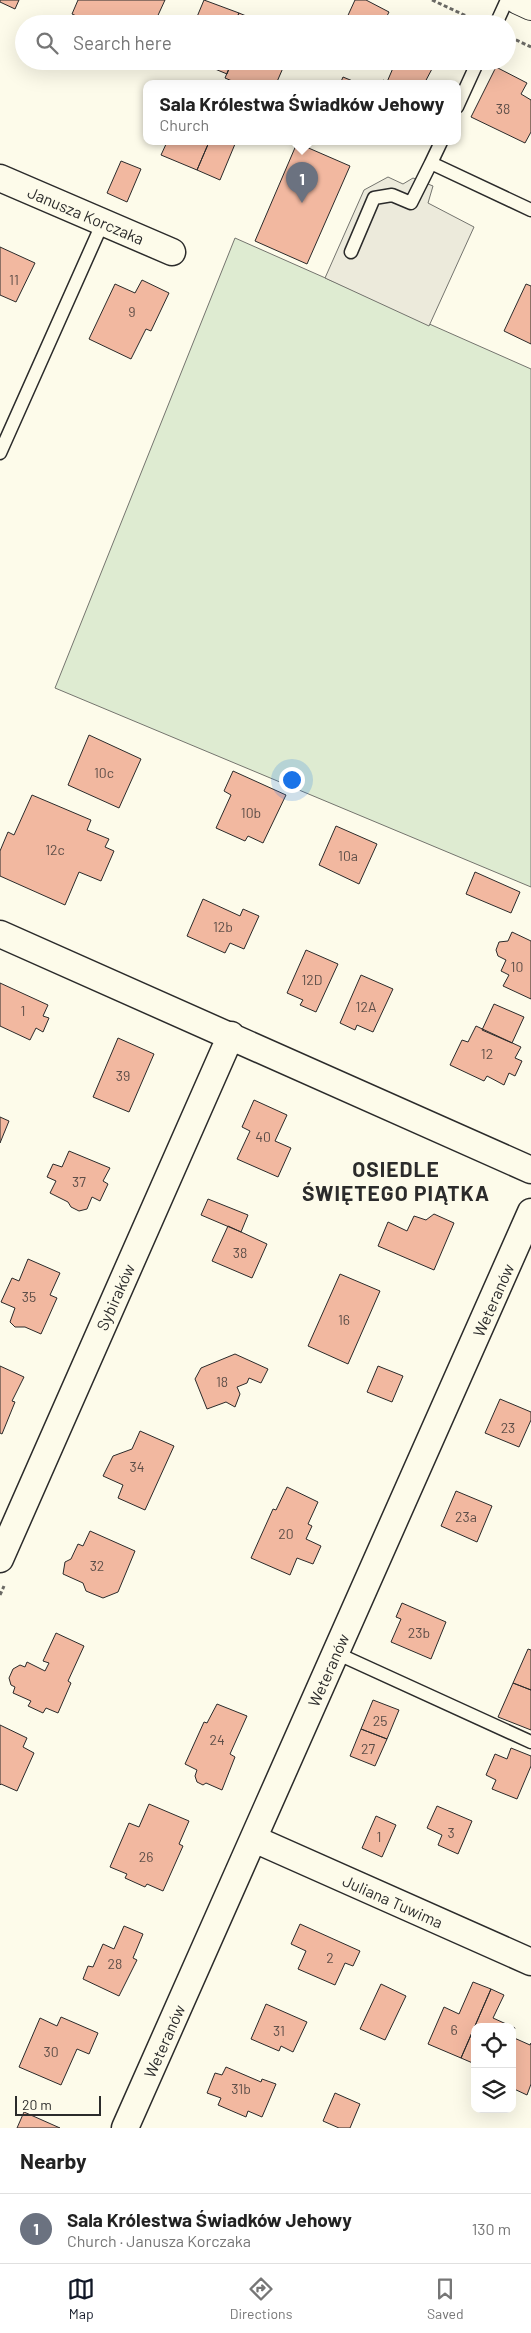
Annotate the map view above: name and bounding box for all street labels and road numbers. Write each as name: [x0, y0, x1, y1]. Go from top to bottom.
street label: Janusza Korczaka: [25, 182, 147, 248]
street label: Sybiraków: [92, 1260, 138, 1333]
street label: Weteranów: [468, 1260, 518, 1340]
street label: Weteranów: [303, 1630, 353, 1710]
street label: Juliana Tuwima: [340, 1870, 446, 1932]
street label: Weteranów: [139, 2001, 189, 2081]

